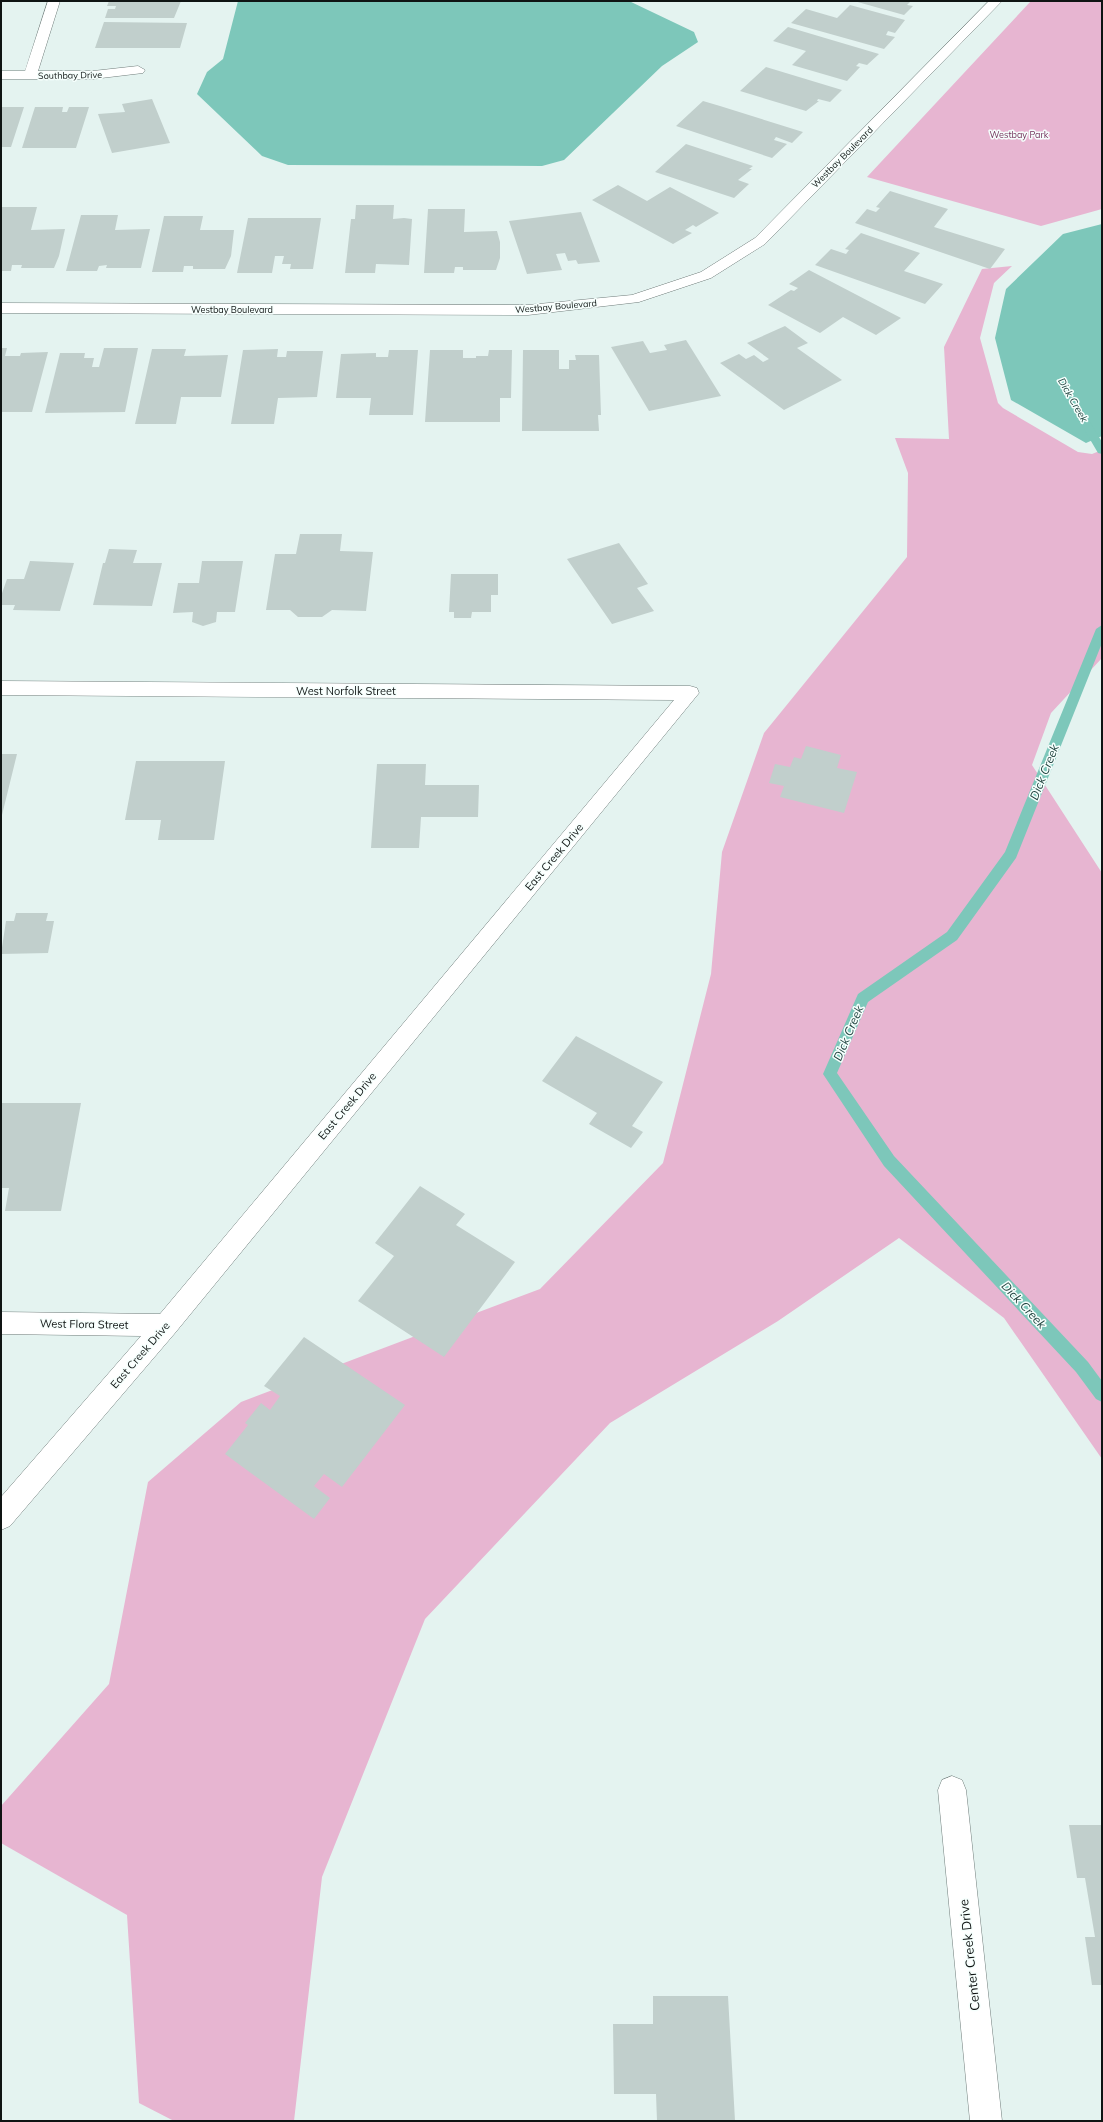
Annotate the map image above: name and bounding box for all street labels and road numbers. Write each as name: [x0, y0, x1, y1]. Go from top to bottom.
street label: Southbay Drive: [38, 69, 102, 82]
street label: Westbay Boulevard: [809, 124, 876, 191]
street label: Westbay Boulevard: [515, 297, 597, 316]
street label: Westbay Boulevard: [191, 304, 273, 316]
street label: West Norfolk Street: [296, 684, 396, 698]
street label: East Creek Drive: [522, 820, 586, 894]
street label: East Creek Drive: [315, 1069, 379, 1143]
street label: West Flora Street: [40, 1316, 129, 1332]
street label: East Creek Drive: [107, 1319, 173, 1391]
street label: Center Creek Drive: [955, 1898, 983, 2012]

